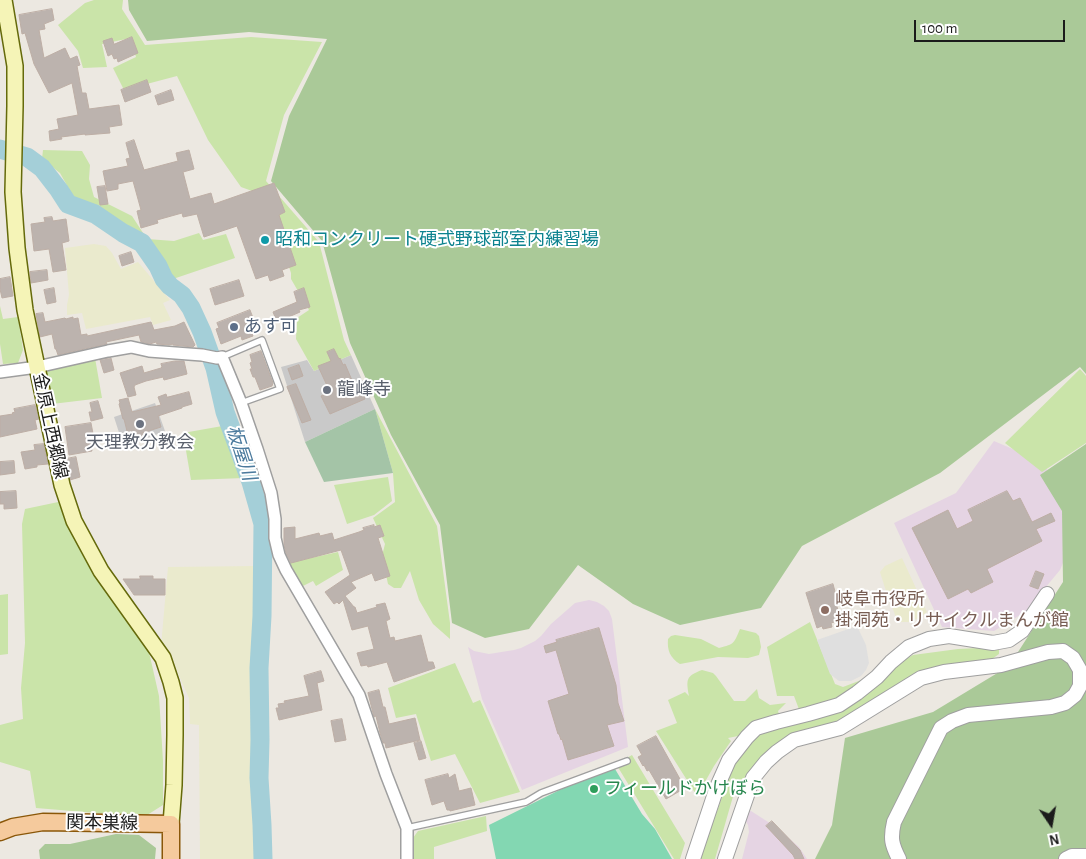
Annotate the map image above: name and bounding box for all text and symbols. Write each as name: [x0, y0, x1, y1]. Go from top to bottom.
scale bar: [916, 10, 1067, 42]
text: 100 m: [922, 21, 957, 36]
place label: 昭和コンクリート硬式野球部室内練習場: [275, 229, 599, 251]
marker: 昭和コンクリート硬式野球部室内練習場: [259, 234, 271, 246]
place label: あす可: [244, 316, 298, 338]
marker: あす可: [228, 321, 240, 333]
street label: 金原上西郷線: [28, 371, 72, 481]
place label: 龍峰寺: [337, 379, 391, 401]
marker: 龍峰寺: [321, 384, 333, 396]
marker: 天理教分教会: [134, 418, 146, 430]
water label: 板屋川: [221, 422, 261, 484]
place label: 天理教分教会: [86, 432, 194, 454]
place label: 岐阜市役所 掛洞苑・リサイクルまんが館: [835, 589, 1069, 632]
marker: 岐阜市役所 掛洞苑・リサイクルまんが館: [819, 604, 831, 616]
place label: フィールドかけぼら: [604, 778, 766, 800]
marker: フィールドかけぼら: [588, 783, 600, 795]
north arrow: [1026, 799, 1076, 849]
street label: 関本巣線: [66, 812, 138, 834]
text: N: [1048, 831, 1060, 847]

